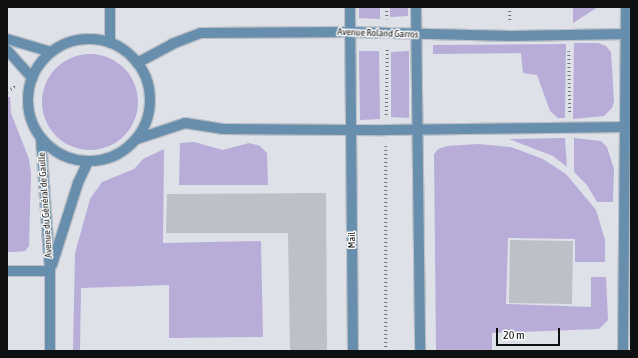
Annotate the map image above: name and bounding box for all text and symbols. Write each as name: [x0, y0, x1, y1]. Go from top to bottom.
street label: Avenue Roland Garros: [337, 26, 419, 40]
street label: Avenue du Général de Gaulle: [35, 152, 55, 258]
street label: Mail: [346, 232, 358, 248]
scale bar: [498, 320, 562, 346]
text: 20 m: [503, 328, 525, 342]

